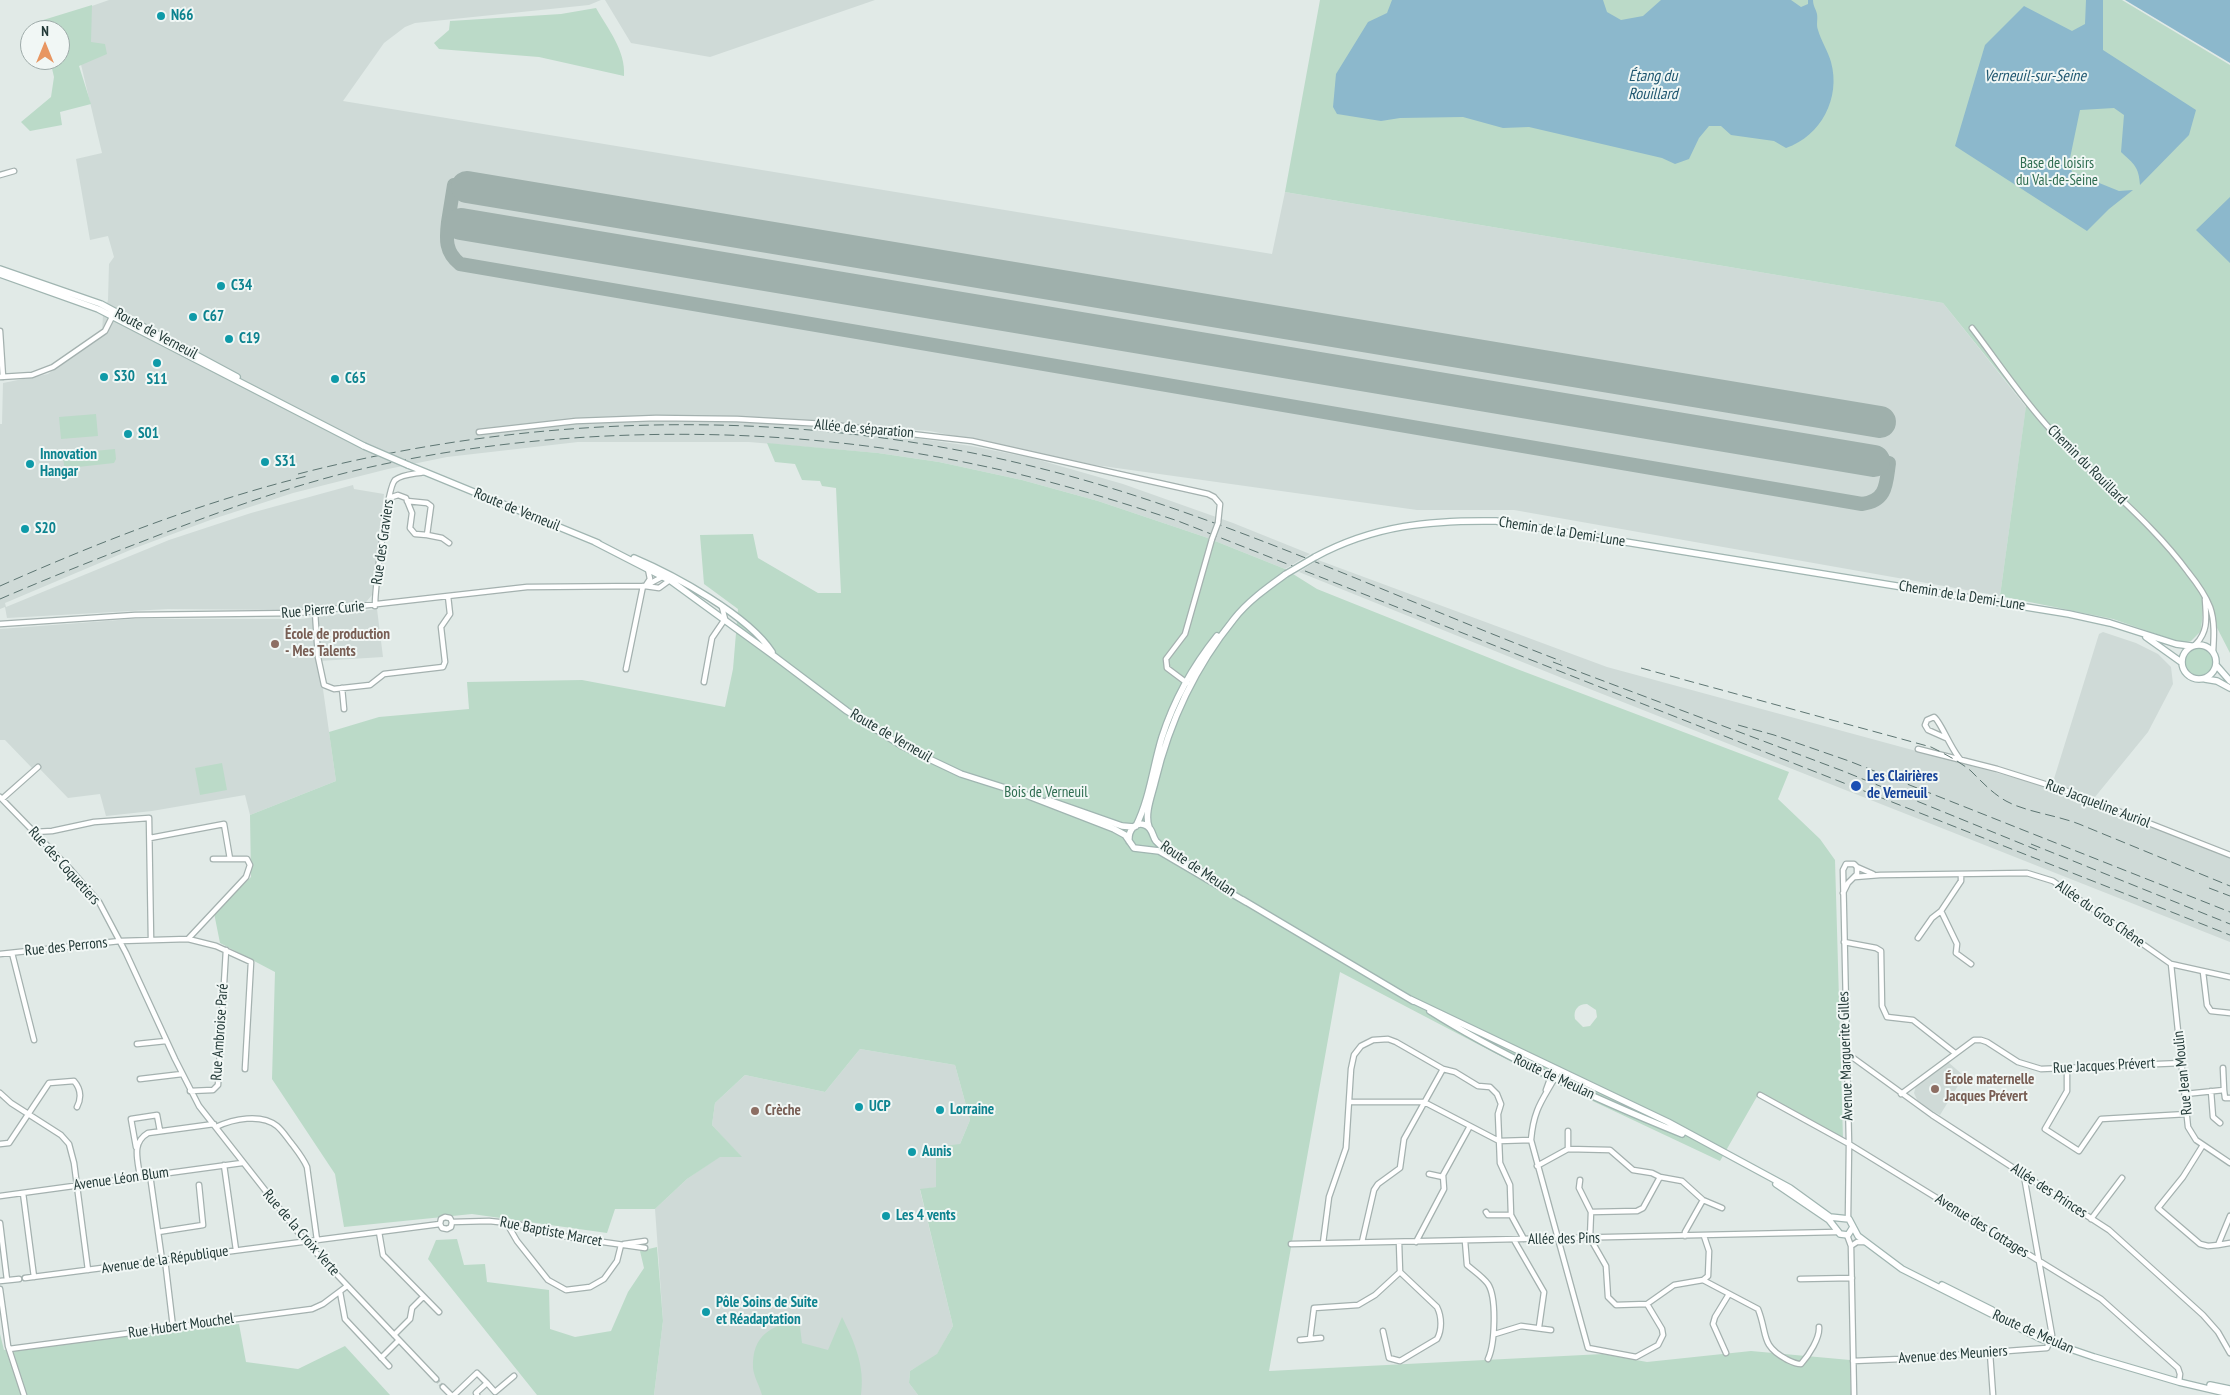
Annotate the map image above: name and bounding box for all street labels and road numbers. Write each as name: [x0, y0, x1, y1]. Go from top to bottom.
street label: Route de Verneuil: [111, 305, 201, 363]
street label: Allée de séparation: [814, 416, 914, 442]
street label: Chemin du Rouillard: [2043, 421, 2131, 509]
street label: Route de Verneuil: [471, 485, 563, 535]
street label: Rue des Graviers: [368, 498, 398, 586]
street label: Chemin de la Demi-Lune: [1498, 513, 1626, 551]
street label: Chemin de la Demi-Lune: [1898, 577, 2026, 615]
street label: Rue Pierre Curie: [281, 597, 365, 623]
street label: Route de Verneuil: [847, 705, 935, 767]
street label: Rue Jacqueline Auriol: [2043, 776, 2153, 832]
street label: Rue des Coquetiers: [24, 823, 104, 909]
street label: Route de Meulan: [1157, 837, 1239, 901]
street label: Allée du Gros Chêne: [2052, 877, 2148, 951]
street label: Rue des Perrons: [24, 934, 108, 960]
street label: Rue Ambroise Paré: [208, 983, 232, 1081]
street label: Avenue Marguerite Gilles: [1835, 991, 1857, 1121]
street label: Rue Jean Moulin: [2170, 1030, 2196, 1116]
street label: Route de Meulan: [1511, 1050, 1597, 1104]
street label: Rue Jacques Prévert: [2052, 1054, 2156, 1078]
street label: Allée des Princes: [2008, 1160, 2090, 1222]
street label: Avenue Léon Blum: [72, 1163, 170, 1195]
street label: Rue de la Croix Verte: [259, 1186, 343, 1280]
street label: Avenue des Cottages: [1932, 1190, 2032, 1262]
street label: Rue Baptiste Marcet: [498, 1213, 604, 1251]
street label: Allée des Pins: [1528, 1229, 1600, 1249]
street label: Avenue de la République: [100, 1242, 230, 1278]
street label: Route de Meulan: [1990, 1306, 2076, 1358]
street label: Rue Hubert Mouchel: [127, 1310, 235, 1342]
street label: Avenue des Meuniers: [1898, 1342, 2008, 1368]

